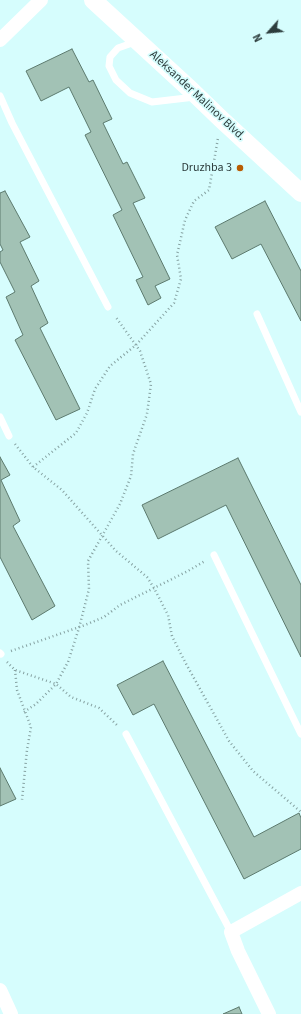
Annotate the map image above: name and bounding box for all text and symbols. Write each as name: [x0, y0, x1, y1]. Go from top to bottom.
north arrow: [249, 12, 289, 52]
text: N: [250, 31, 266, 44]
street label: Aleksander Malinov Blvd.: [146, 48, 248, 144]
place label: Druzhba 3: [181, 161, 232, 175]
marker: Druzhba 3: [235, 163, 245, 173]

